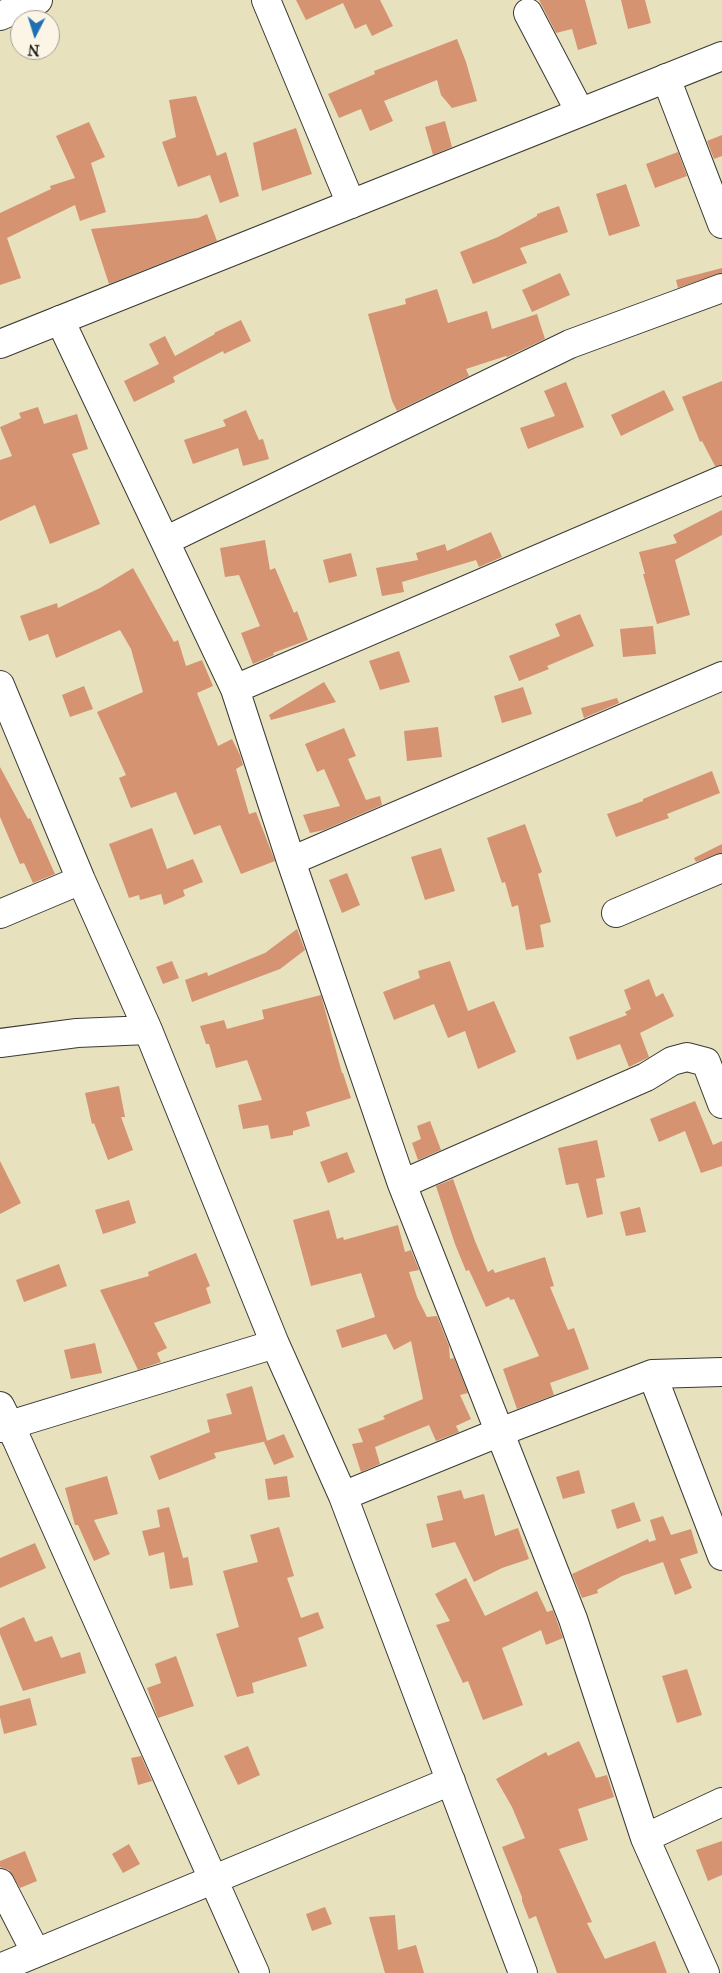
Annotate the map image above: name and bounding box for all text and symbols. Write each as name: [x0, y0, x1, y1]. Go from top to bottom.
north arrow: [10, 10, 60, 60]
text: N: [27, 40, 40, 58]

